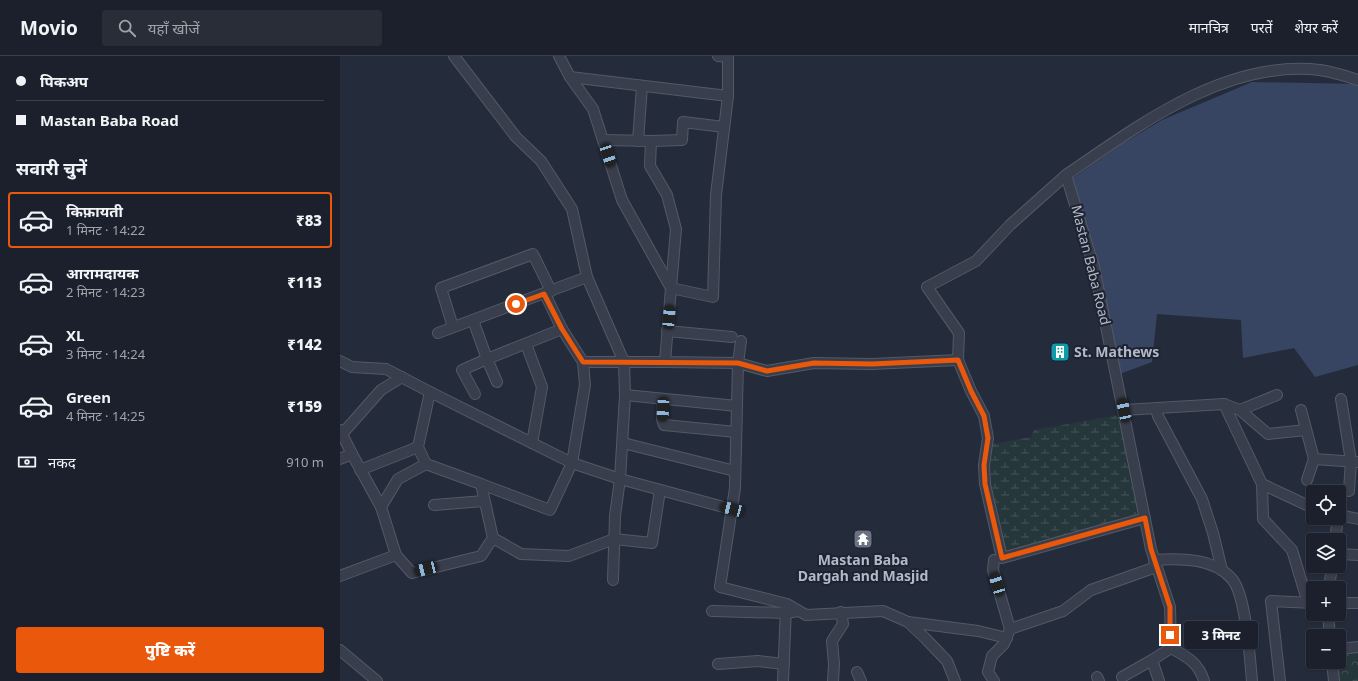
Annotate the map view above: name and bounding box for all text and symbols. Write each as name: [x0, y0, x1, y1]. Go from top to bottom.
search box: [102, 10, 382, 46]
text: Movio: [20, 15, 78, 41]
icon: search: [116, 17, 138, 39]
text: यहाँ खोजें: [148, 18, 200, 38]
text: मानचित्र: [1189, 18, 1229, 37]
text: परतें: [1251, 18, 1273, 37]
text: शेयर करें: [1295, 18, 1338, 37]
text: पिकअप: [40, 71, 88, 91]
text: Mastan Baba Road: [40, 110, 179, 130]
car: [599, 142, 617, 168]
text: सवारी चुनें: [16, 156, 87, 180]
text: किफ़ायती: [66, 201, 123, 221]
icon: car: [18, 202, 54, 238]
street label: Mastan Baba Road: [1067, 203, 1116, 327]
text: ₹83: [296, 210, 322, 230]
text: 1 मिनट · 14:22: [66, 221, 145, 239]
text: आरामदायक: [66, 263, 139, 283]
icon: car: [18, 264, 54, 300]
text: ₹113: [287, 272, 322, 292]
text: 2 मिनट · 14:23: [66, 283, 145, 301]
route start: [507, 295, 525, 313]
car: [662, 305, 676, 329]
text: XL: [66, 325, 84, 345]
icon: car: [18, 326, 54, 362]
text: ₹142: [287, 334, 322, 354]
building icon: St. Mathews: [1049, 341, 1071, 363]
place label: St. Mathews: [1074, 342, 1159, 361]
text: 3 मिनट · 14:24: [66, 345, 145, 363]
text: Green: [66, 387, 111, 407]
icon: car: [18, 388, 54, 424]
text: ₹159: [287, 396, 322, 416]
car: [656, 397, 670, 421]
car: [1116, 397, 1132, 423]
text: 4 मिनट · 14:25: [66, 407, 145, 425]
icon: cash: [16, 451, 38, 473]
text: नकद: [48, 452, 76, 472]
text: 910 m: [286, 453, 324, 471]
map controls: [1306, 485, 1346, 669]
button: locate: [1306, 485, 1346, 525]
car: [719, 500, 745, 518]
temple icon: Mastan Baba Dargah and Masjid: [852, 528, 874, 550]
button: layers: [1306, 533, 1346, 573]
place label: Mastan Baba Dargah and Masjid: [798, 550, 928, 585]
car: [413, 560, 439, 578]
car: [988, 571, 1006, 597]
button: +: [1306, 581, 1346, 621]
callout: 3 मिनट: [1184, 621, 1258, 649]
route end: [1161, 626, 1179, 644]
text: 3 मिनट: [1202, 626, 1240, 644]
button: पुष्टि करें: [16, 627, 324, 673]
button: −: [1306, 629, 1346, 669]

